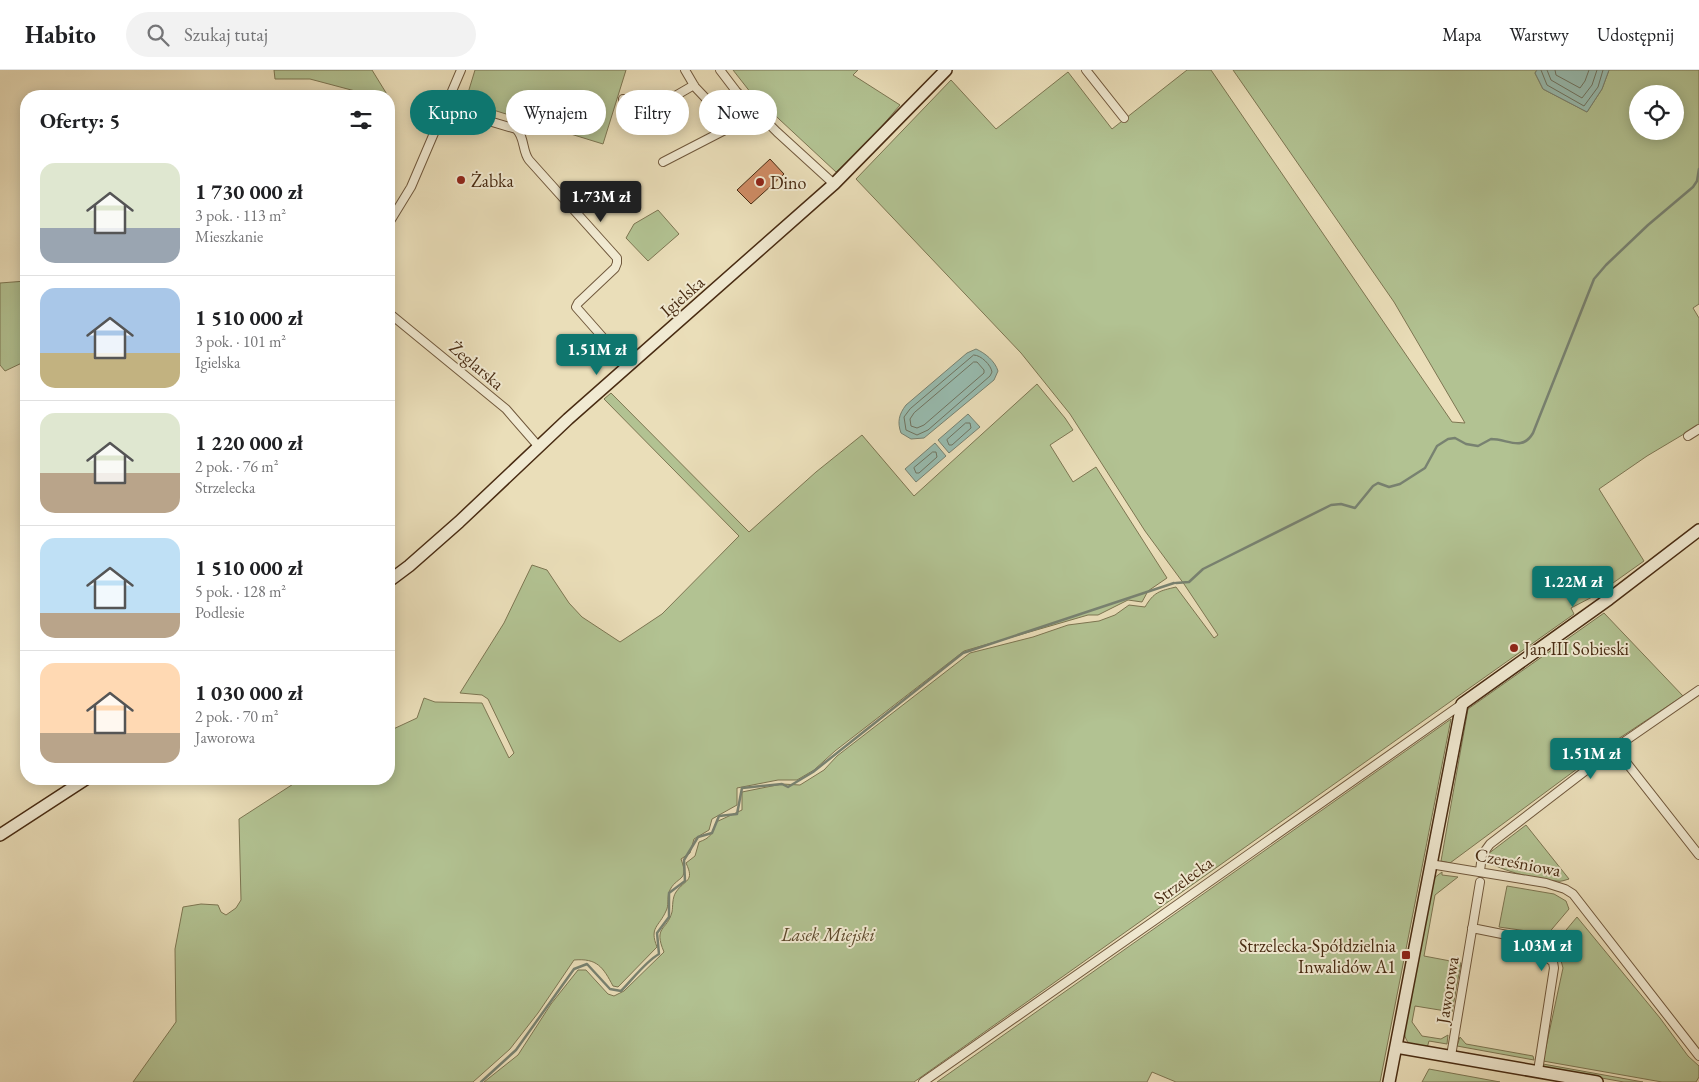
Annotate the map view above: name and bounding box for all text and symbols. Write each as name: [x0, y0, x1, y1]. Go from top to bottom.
search box: [126, 12, 476, 57]
text: Habito: [25, 19, 96, 50]
icon: search: [144, 21, 172, 49]
text: Szukaj tutaj: [184, 22, 268, 47]
text: Mapa: [1442, 23, 1481, 46]
text: Warstwy: [1509, 23, 1569, 46]
text: Udostępnij: [1597, 23, 1674, 46]
map controls: [1629, 85, 1684, 140]
button: locate: [1629, 85, 1684, 140]
chip: Kupno: [410, 90, 496, 135]
chip: Wynajem: [506, 90, 606, 135]
chip: Filtry: [616, 90, 689, 135]
chip: Nowe: [699, 90, 777, 135]
icon: filters: [347, 106, 375, 134]
text: Oferty: 5: [40, 107, 120, 134]
place label: Żabka: [471, 169, 514, 192]
place label: Dino: [770, 171, 806, 194]
marker: Żabka: [455, 174, 467, 186]
marker: Dino: [754, 176, 766, 188]
text: 1 730 000 zł: [195, 178, 303, 205]
pin: 1.73M zł: [549, 180, 653, 223]
icon: home: [80, 183, 140, 243]
text: 1.73M zł: [571, 186, 631, 207]
text: 3 pok. · 113 m²: [195, 205, 286, 226]
text: Mieszkanie: [195, 226, 263, 247]
street label: Igielska: [655, 270, 709, 321]
text: 1 510 000 zł: [195, 304, 303, 331]
icon: home: [80, 308, 140, 368]
text: 3 pok. · 101 m²: [195, 331, 286, 352]
pin: 1.51M zł: [545, 334, 649, 376]
street label: Żeglarska: [445, 335, 510, 395]
text: 1.51M zł: [567, 339, 627, 360]
text: Igielska: [195, 352, 240, 373]
text: 1 220 000 zł: [195, 429, 303, 456]
icon: home: [80, 433, 140, 493]
text: 2 pok. · 76 m²: [195, 456, 278, 477]
text: Strzelecka: [195, 477, 255, 498]
text: 1 510 000 zł: [195, 554, 303, 581]
icon: home: [80, 558, 140, 618]
pin: 1.22M zł: [1521, 566, 1625, 608]
text: 1.22M zł: [1543, 571, 1603, 592]
text: 5 pok. · 128 m²: [195, 581, 286, 602]
text: Podlesie: [195, 602, 244, 623]
place label: Jan III Sobieski: [1522, 637, 1630, 660]
marker: Jan III Sobieski: [1508, 642, 1520, 654]
text: 1 030 000 zł: [195, 679, 303, 706]
icon: home: [80, 683, 140, 743]
text: 2 pok. · 70 m²: [195, 706, 278, 727]
text: Jaworowa: [195, 727, 255, 748]
pin: 1.51M zł: [1539, 738, 1643, 780]
text: 1.51M zł: [1561, 743, 1621, 764]
street label: Czereśniowa: [1473, 842, 1564, 882]
street label: Strzelecka: [1149, 850, 1218, 909]
park label: Lasek Miejski: [780, 923, 875, 947]
pin: 1.03M zł: [1490, 930, 1594, 972]
place label: Strzelecka-Spółdzielnia Inwalidów A1: [1239, 934, 1397, 978]
text: 1.03M zł: [1512, 935, 1572, 956]
marker: Strzelecka-Spółdzielnia Inwalidów A1: [1400, 949, 1412, 961]
street label: Jaworowa: [1430, 954, 1464, 1027]

